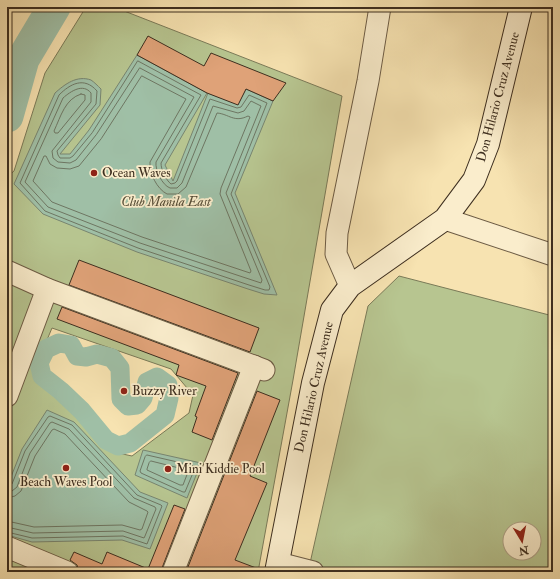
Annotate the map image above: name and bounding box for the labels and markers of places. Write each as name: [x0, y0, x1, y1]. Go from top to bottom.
place label: Ocean Waves: [102, 165, 171, 181]
marker: Ocean Waves: [89, 168, 99, 178]
place label: Buzzy River: [132, 383, 197, 400]
marker: Buzzy River: [119, 386, 129, 396]
place label: Mini Kiddie Pool: [176, 461, 265, 477]
marker: Beach Waves Pool: [61, 463, 71, 473]
marker: Mini Kiddie Pool: [163, 464, 173, 474]
place label: Beach Waves Pool: [20, 474, 113, 490]

